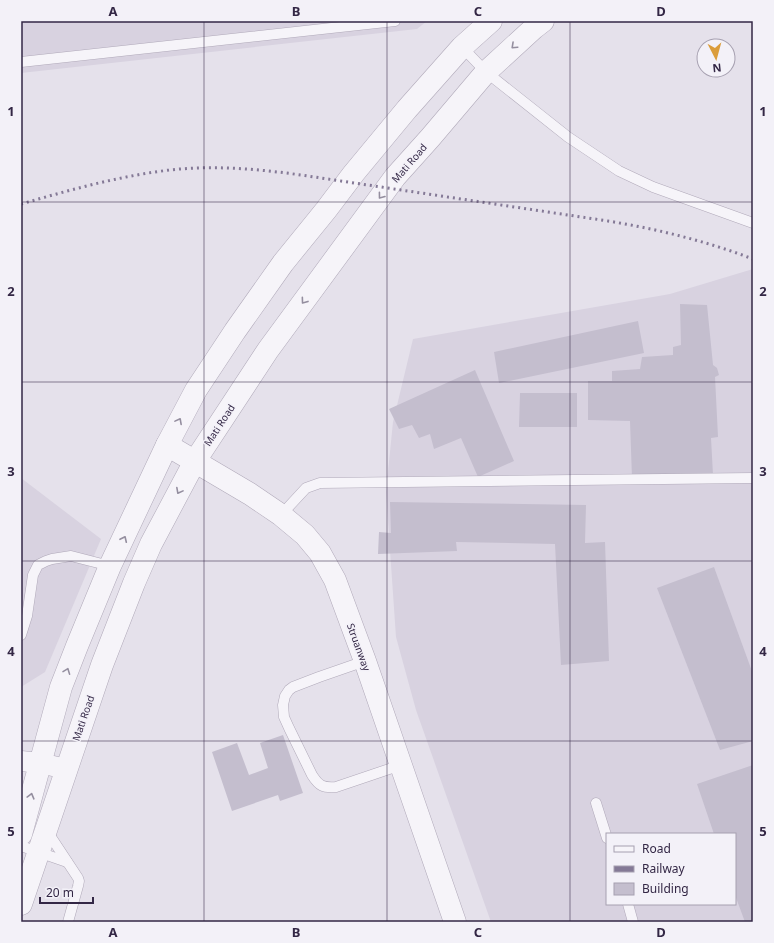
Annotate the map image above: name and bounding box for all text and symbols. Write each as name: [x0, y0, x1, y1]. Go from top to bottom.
text: A: [109, 2, 118, 20]
text: B: [292, 2, 300, 20]
text: C: [474, 2, 482, 20]
text: D: [656, 2, 666, 20]
north arrow: [696, 38, 736, 78]
one-way arrow: [511, 42, 518, 49]
text: N: [712, 61, 722, 76]
text: 1: [7, 102, 15, 120]
text: 1: [759, 102, 767, 120]
street label: Mati Road: [388, 140, 430, 186]
one-way arrow: [379, 192, 386, 199]
text: 2: [7, 282, 15, 300]
text: 2: [759, 282, 767, 300]
one-way arrow: [302, 296, 309, 303]
street label: Mati Road: [200, 401, 238, 449]
one-way arrow: [174, 418, 182, 425]
text: 3: [7, 462, 15, 480]
text: 3: [759, 462, 767, 480]
one-way arrow: [177, 487, 184, 494]
one-way arrow: [119, 536, 127, 543]
street label: Struanway: [344, 621, 374, 674]
text: 4: [7, 642, 15, 660]
text: 4: [759, 642, 767, 660]
one-way arrow: [63, 668, 71, 675]
street label: Mati Road: [69, 693, 97, 743]
one-way arrow: [26, 793, 35, 800]
text: 5: [7, 822, 15, 840]
text: 5: [759, 822, 767, 840]
legend: [606, 833, 736, 905]
text: Road: [642, 840, 671, 857]
text: Railway: [642, 860, 686, 877]
scale bar: [40, 879, 93, 905]
text: Building: [642, 880, 689, 897]
text: 20 m: [46, 884, 74, 901]
text: A: [109, 923, 118, 941]
text: B: [292, 923, 300, 941]
text: C: [474, 923, 482, 941]
text: D: [656, 923, 666, 941]

